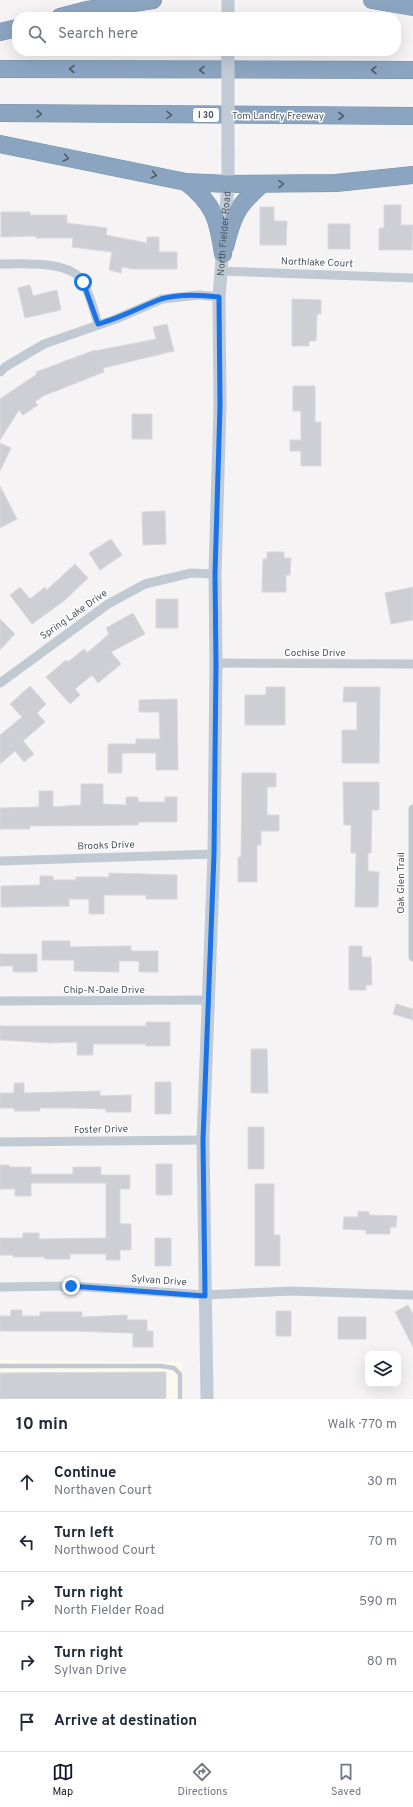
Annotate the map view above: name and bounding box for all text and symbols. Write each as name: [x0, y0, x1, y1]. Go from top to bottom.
search box: [12, 12, 401, 56]
icon: search: [26, 23, 48, 45]
text: Search here: [58, 25, 138, 44]
one-way arrow: [69, 65, 75, 73]
one-way arrow: [199, 66, 205, 74]
one-way arrow: [371, 66, 377, 74]
road number: I 30: [193, 108, 219, 122]
one-way arrow: [36, 110, 42, 118]
street label: Tom Landry Freeway: [232, 110, 324, 123]
one-way arrow: [166, 111, 172, 119]
one-way arrow: [338, 112, 344, 120]
one-way arrow: [63, 153, 69, 162]
one-way arrow: [151, 171, 157, 179]
one-way arrow: [278, 180, 284, 188]
street label: North Fielder Road: [214, 191, 234, 276]
street label: Northlake Court: [281, 255, 353, 271]
route start: [74, 273, 92, 291]
street label: Spring Lake Drive: [38, 587, 110, 643]
street label: Cochise Drive: [284, 647, 346, 660]
street label: Brooks Drive: [77, 839, 135, 853]
street label: Oak Glen Trail: [395, 852, 408, 914]
street label: Chip-N-Dale Drive: [63, 984, 145, 997]
street label: Foster Drive: [74, 1123, 128, 1137]
street label: Sylvan Drive: [131, 1273, 187, 1289]
route end: [62, 1277, 80, 1295]
map controls: [365, 1351, 401, 1387]
button: layers: [365, 1351, 401, 1387]
text: 10 min: [16, 1414, 68, 1436]
text: Walk · 770 m: [328, 1417, 397, 1433]
text: Continue: [54, 1464, 116, 1483]
icon: ahead: [16, 1471, 38, 1493]
text: 30 m: [367, 1474, 397, 1490]
text: Northaven Court: [54, 1483, 152, 1499]
text: Turn left: [54, 1524, 114, 1543]
icon: left: [16, 1531, 38, 1553]
text: 70 m: [368, 1534, 397, 1550]
text: Northwood Court: [54, 1543, 155, 1559]
text: Turn right: [54, 1584, 123, 1603]
icon: right: [16, 1591, 38, 1613]
text: 590 m: [359, 1594, 397, 1610]
text: North Fielder Road: [54, 1603, 164, 1619]
text: Turn right: [54, 1644, 123, 1663]
icon: right: [16, 1651, 38, 1673]
text: 80 m: [367, 1654, 397, 1670]
text: Sylvan Drive: [54, 1663, 126, 1679]
icon: arrive: [16, 1711, 38, 1733]
text: Arrive at destination: [54, 1712, 197, 1731]
tab: Map: [52, 1761, 74, 1799]
tab: Directions: [177, 1761, 227, 1799]
tab: Saved: [331, 1761, 361, 1799]

